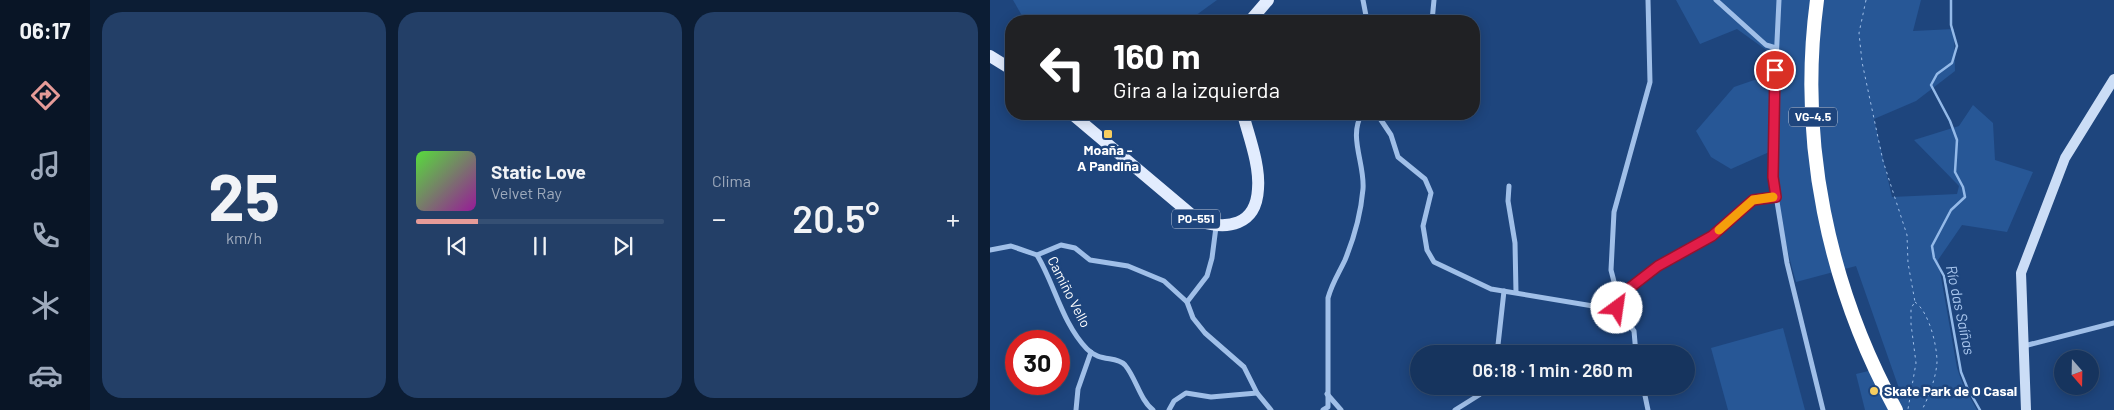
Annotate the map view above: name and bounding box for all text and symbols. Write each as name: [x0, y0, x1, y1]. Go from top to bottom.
text: 06:17: [19, 17, 71, 43]
text: 160 m: [1113, 34, 1200, 76]
icon: left: [1030, 35, 1095, 100]
pin: [1754, 49, 1796, 91]
icon: arrive: [1761, 56, 1789, 84]
text: Gira a la izquierda: [1113, 76, 1280, 102]
icon: directions: [28, 78, 63, 113]
road number: VG-4.5: [1789, 108, 1837, 126]
marker: Moaña - A Pandiña: [1102, 128, 1114, 140]
place label: Moaña - A Pandiña: [1077, 141, 1139, 174]
icon: music: [28, 148, 63, 183]
text: 25: [208, 156, 280, 234]
text: Static Love: [491, 160, 586, 183]
text: Clima: [712, 171, 751, 190]
text: Velvet Ray: [491, 183, 562, 202]
text: 20.5°: [792, 195, 880, 241]
text: −: [712, 201, 726, 235]
text: +: [946, 201, 960, 235]
road number: PO-551: [1172, 210, 1220, 228]
icon: phone: [28, 218, 63, 253]
text: km/h: [226, 228, 262, 247]
icon: previous: [443, 232, 471, 260]
icon: pause: [526, 232, 554, 260]
icon: next: [609, 232, 637, 260]
street label: Camiño Vello: [1044, 253, 1095, 330]
water label: Río das Saíñas: [1943, 263, 1979, 356]
position arrow: [1590, 281, 1642, 333]
icon: climate: [28, 288, 63, 323]
speed limit sign: 30: [1005, 330, 1070, 395]
north arrow: [2054, 350, 2099, 395]
map controls: [2054, 350, 2099, 395]
icon: car: [28, 358, 63, 393]
text: 06:18 · 1 min · 260 m: [1472, 358, 1633, 381]
place label: Skate Park de O Casal: [1884, 382, 2017, 399]
marker: Skate Park de O Casal: [1868, 385, 1880, 397]

